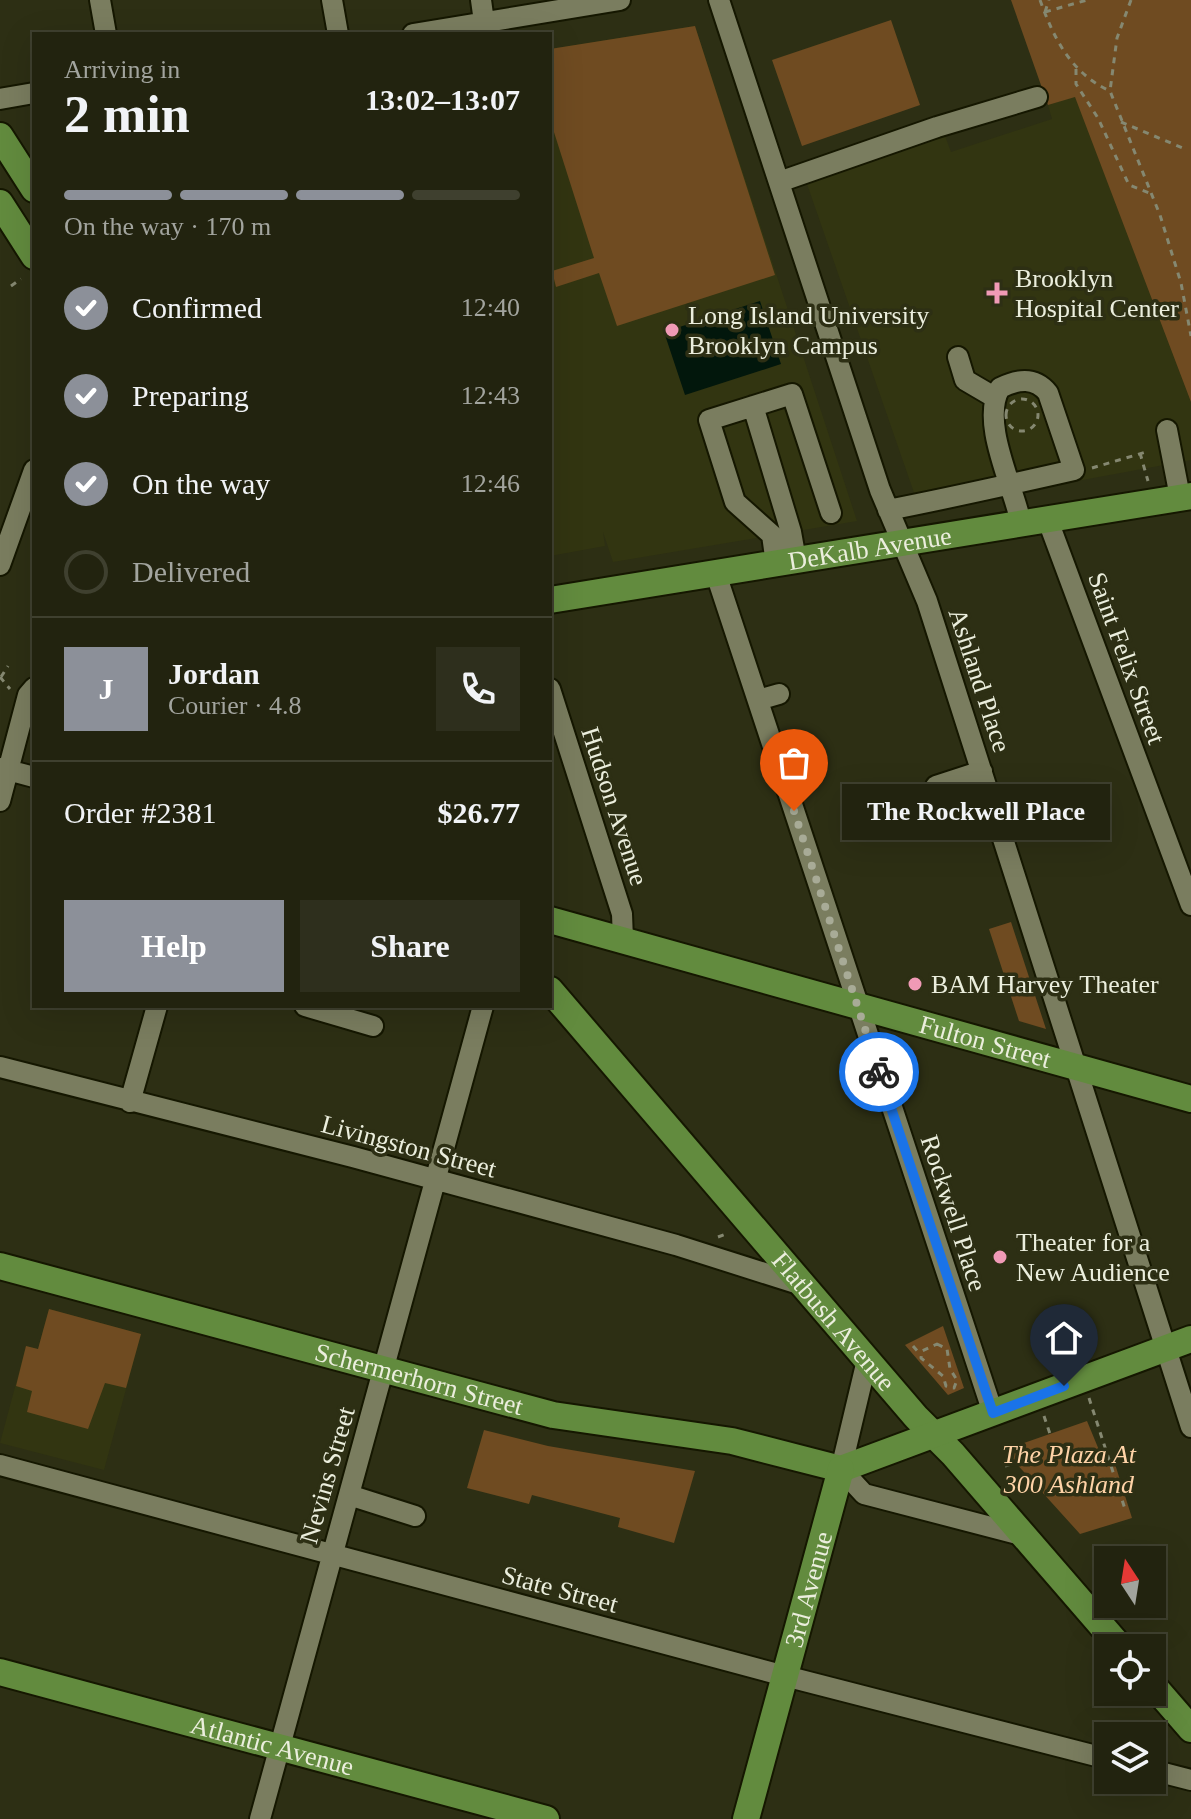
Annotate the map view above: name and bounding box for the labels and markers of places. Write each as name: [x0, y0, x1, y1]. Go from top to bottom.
place label: Brooklyn Hospital Center: [1015, 264, 1179, 323]
marker: Brooklyn Hospital Center: [986, 282, 1008, 304]
place label: Long Island University Brooklyn Campus: [688, 301, 929, 360]
marker: Long Island University Brooklyn Campus: [663, 321, 681, 339]
pin: [760, 729, 828, 811]
callout: The Rockwell Place: [842, 783, 1110, 839]
place label: BAM Harvey Theater: [931, 970, 1159, 999]
marker: BAM Harvey Theater: [906, 975, 924, 993]
place label: Theater for a New Audience: [1016, 1228, 1170, 1287]
marker: Theater for a New Audience: [991, 1248, 1009, 1266]
pin: [1030, 1304, 1098, 1386]

